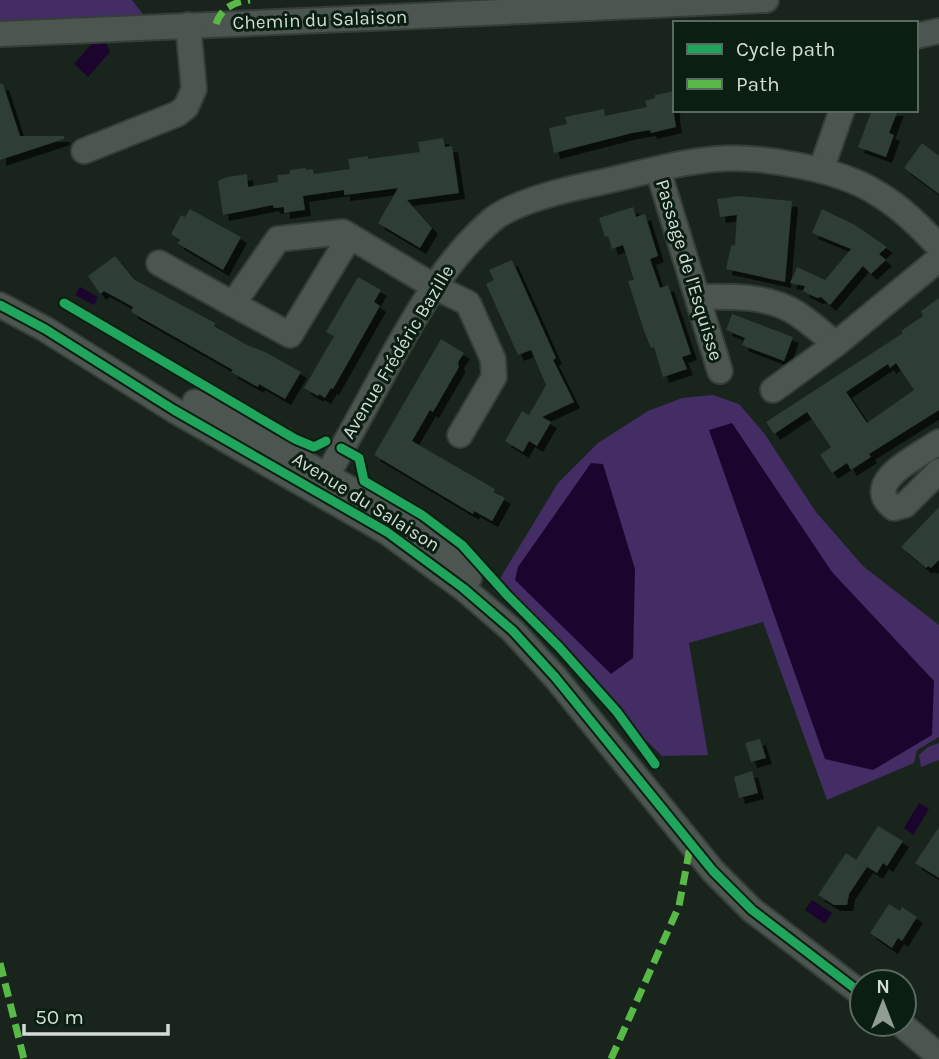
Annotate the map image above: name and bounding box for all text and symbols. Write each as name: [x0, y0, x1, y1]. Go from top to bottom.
street label: Chemin du Salaison: [232, 6, 408, 34]
legend: [673, 21, 918, 112]
text: Cycle path: [736, 37, 836, 61]
text: Path: [736, 72, 780, 96]
street label: Passage de l'Esquisse: [651, 177, 727, 363]
street label: Avenue Frédéric Bazille: [337, 261, 459, 443]
street label: Avenue du Salaison: [288, 448, 444, 556]
north arrow: [848, 968, 918, 1038]
text: N: [876, 976, 890, 998]
scale bar: [24, 992, 168, 1036]
text: 50 m: [35, 1005, 84, 1029]

